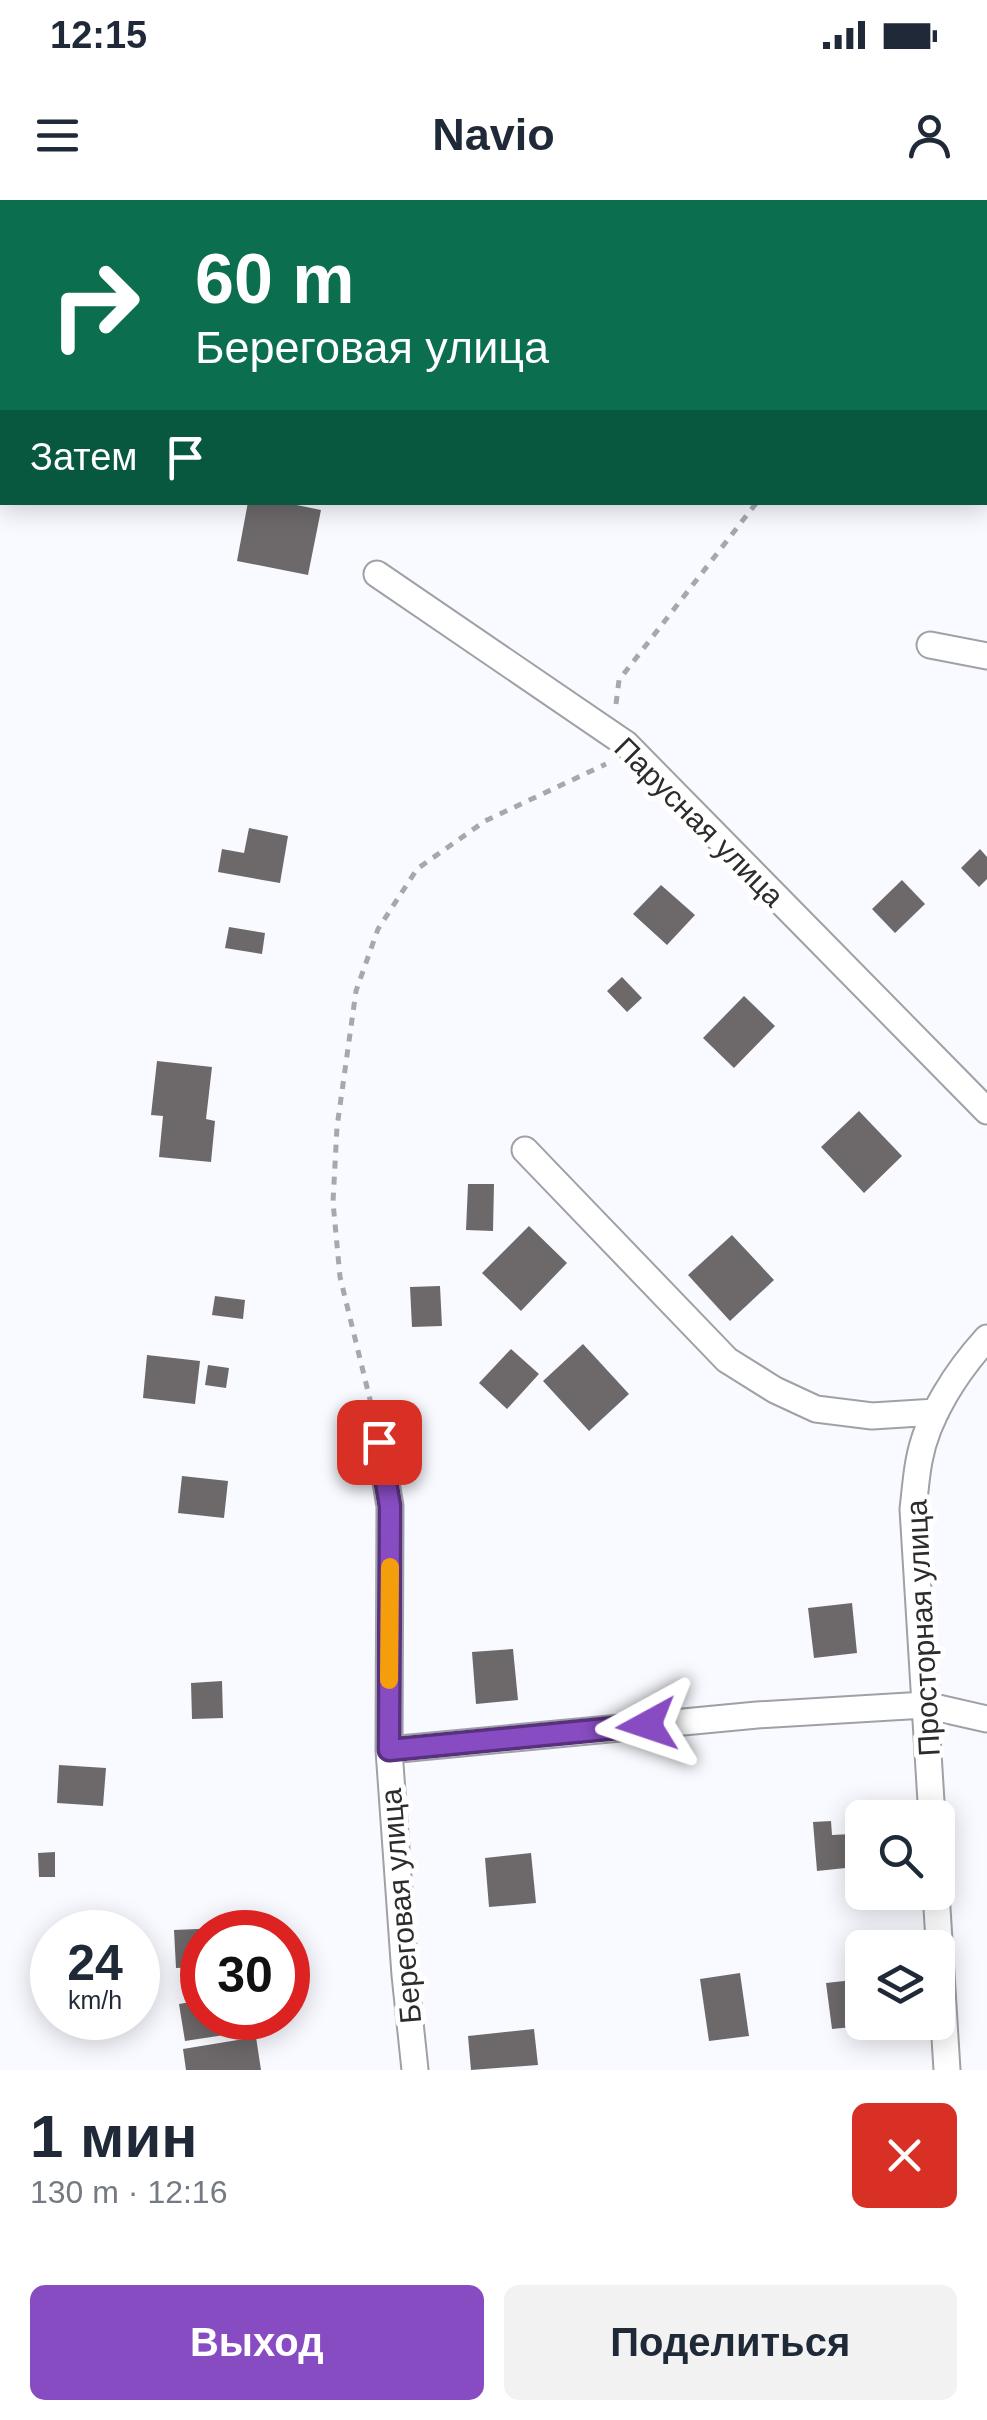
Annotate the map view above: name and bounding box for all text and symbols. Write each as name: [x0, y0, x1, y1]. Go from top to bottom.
text: 12:15: [50, 14, 147, 56]
icon: menu: [30, 108, 85, 163]
icon: person: [902, 108, 957, 163]
text: Navio: [432, 109, 555, 160]
icon: right: [30, 240, 160, 370]
text: 60 m: [195, 240, 355, 318]
text: Береговая улица: [195, 322, 549, 373]
icon: arrive: [158, 430, 213, 485]
text: Затем: [30, 436, 138, 478]
street label: Парусная улица: [608, 731, 791, 913]
pin: [337, 1400, 422, 1485]
icon: arrive: [352, 1415, 407, 1470]
street label: Просторная улица: [899, 1499, 946, 1757]
position arrow: [595, 1673, 699, 1777]
street label: Береговая улица: [374, 1787, 427, 2025]
map controls: [845, 1800, 955, 2040]
button: search: [845, 1800, 955, 1910]
speed limit sign: 30: [180, 1910, 310, 2040]
button: layers: [845, 1930, 955, 2040]
text: 24: [67, 1935, 123, 1991]
text: km/h: [68, 1986, 122, 2014]
text: 1 мин: [30, 2103, 198, 2170]
button: close: [852, 2103, 957, 2208]
text: 130 m · 12:16: [30, 2174, 227, 2210]
button: Выход: [30, 2285, 484, 2400]
button: Поделиться: [504, 2285, 957, 2400]

